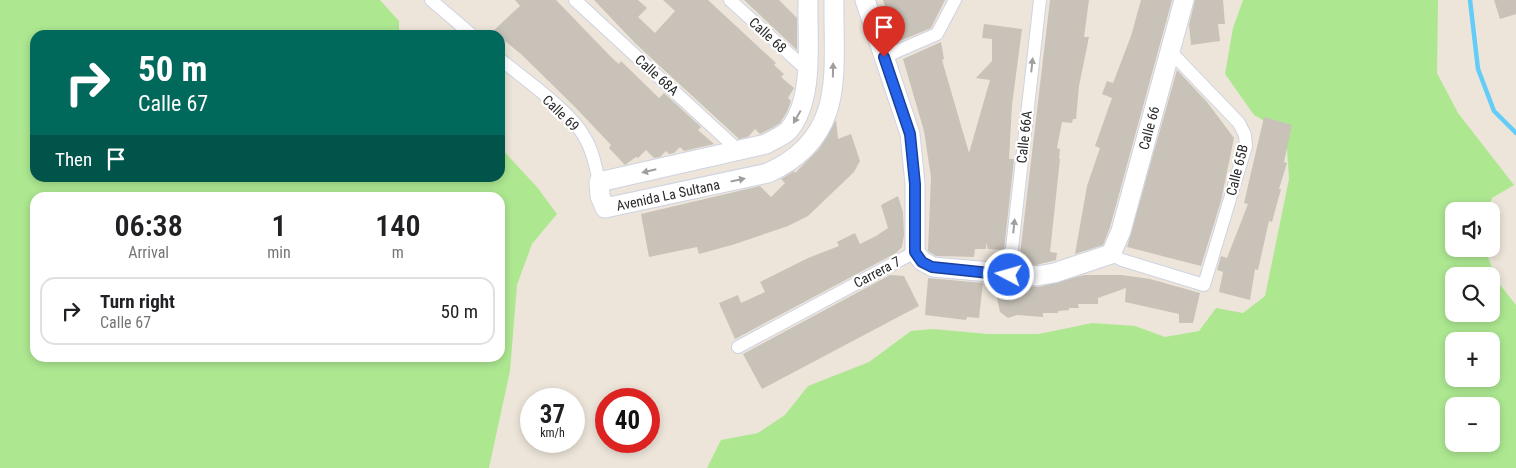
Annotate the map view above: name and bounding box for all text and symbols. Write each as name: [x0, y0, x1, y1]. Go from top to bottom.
pin: [863, 6, 905, 57]
icon: arrive: [870, 13, 898, 41]
street label: Calle 68: [746, 14, 790, 56]
text: 50 m: [138, 49, 207, 90]
icon: right: [55, 50, 120, 115]
street label: Calle 68A: [632, 51, 682, 99]
one-way arrow: [1028, 56, 1036, 72]
one-way arrow: [829, 61, 837, 77]
text: Calle 67: [138, 91, 208, 116]
street label: Calle 69: [539, 92, 583, 134]
street label: Calle 66: [1135, 104, 1163, 152]
one-way arrow: [793, 109, 801, 124]
street label: Calle 66A: [1013, 110, 1035, 164]
street label: Calle 65B: [1223, 143, 1251, 197]
icon: arrive: [102, 145, 130, 173]
text: Then: [55, 148, 92, 171]
one-way arrow: [642, 167, 657, 175]
street label: Avenida La Sultana: [615, 176, 721, 214]
one-way arrow: [731, 176, 746, 184]
map controls: [1445, 202, 1500, 452]
button: sound: [1445, 202, 1500, 257]
text: 06:38: [114, 208, 183, 243]
text: 1: [271, 208, 287, 243]
text: 140: [375, 208, 420, 243]
one-way arrow: [1010, 218, 1018, 234]
text: Arrival: [128, 243, 169, 262]
text: min: [267, 243, 291, 262]
text: m: [392, 243, 404, 262]
position arrow: [982, 248, 1034, 300]
street label: Carrera 7: [851, 253, 903, 291]
button: search: [1445, 267, 1500, 322]
text: Turn right: [100, 290, 175, 313]
icon: right: [57, 297, 85, 325]
text: 50 m: [441, 300, 478, 323]
text: Calle 67: [100, 313, 151, 332]
button: +: [1445, 332, 1500, 387]
speed limit sign: 40: [595, 388, 660, 453]
button: −: [1445, 397, 1500, 452]
text: 37: [540, 400, 565, 429]
text: km/h: [540, 426, 565, 440]

